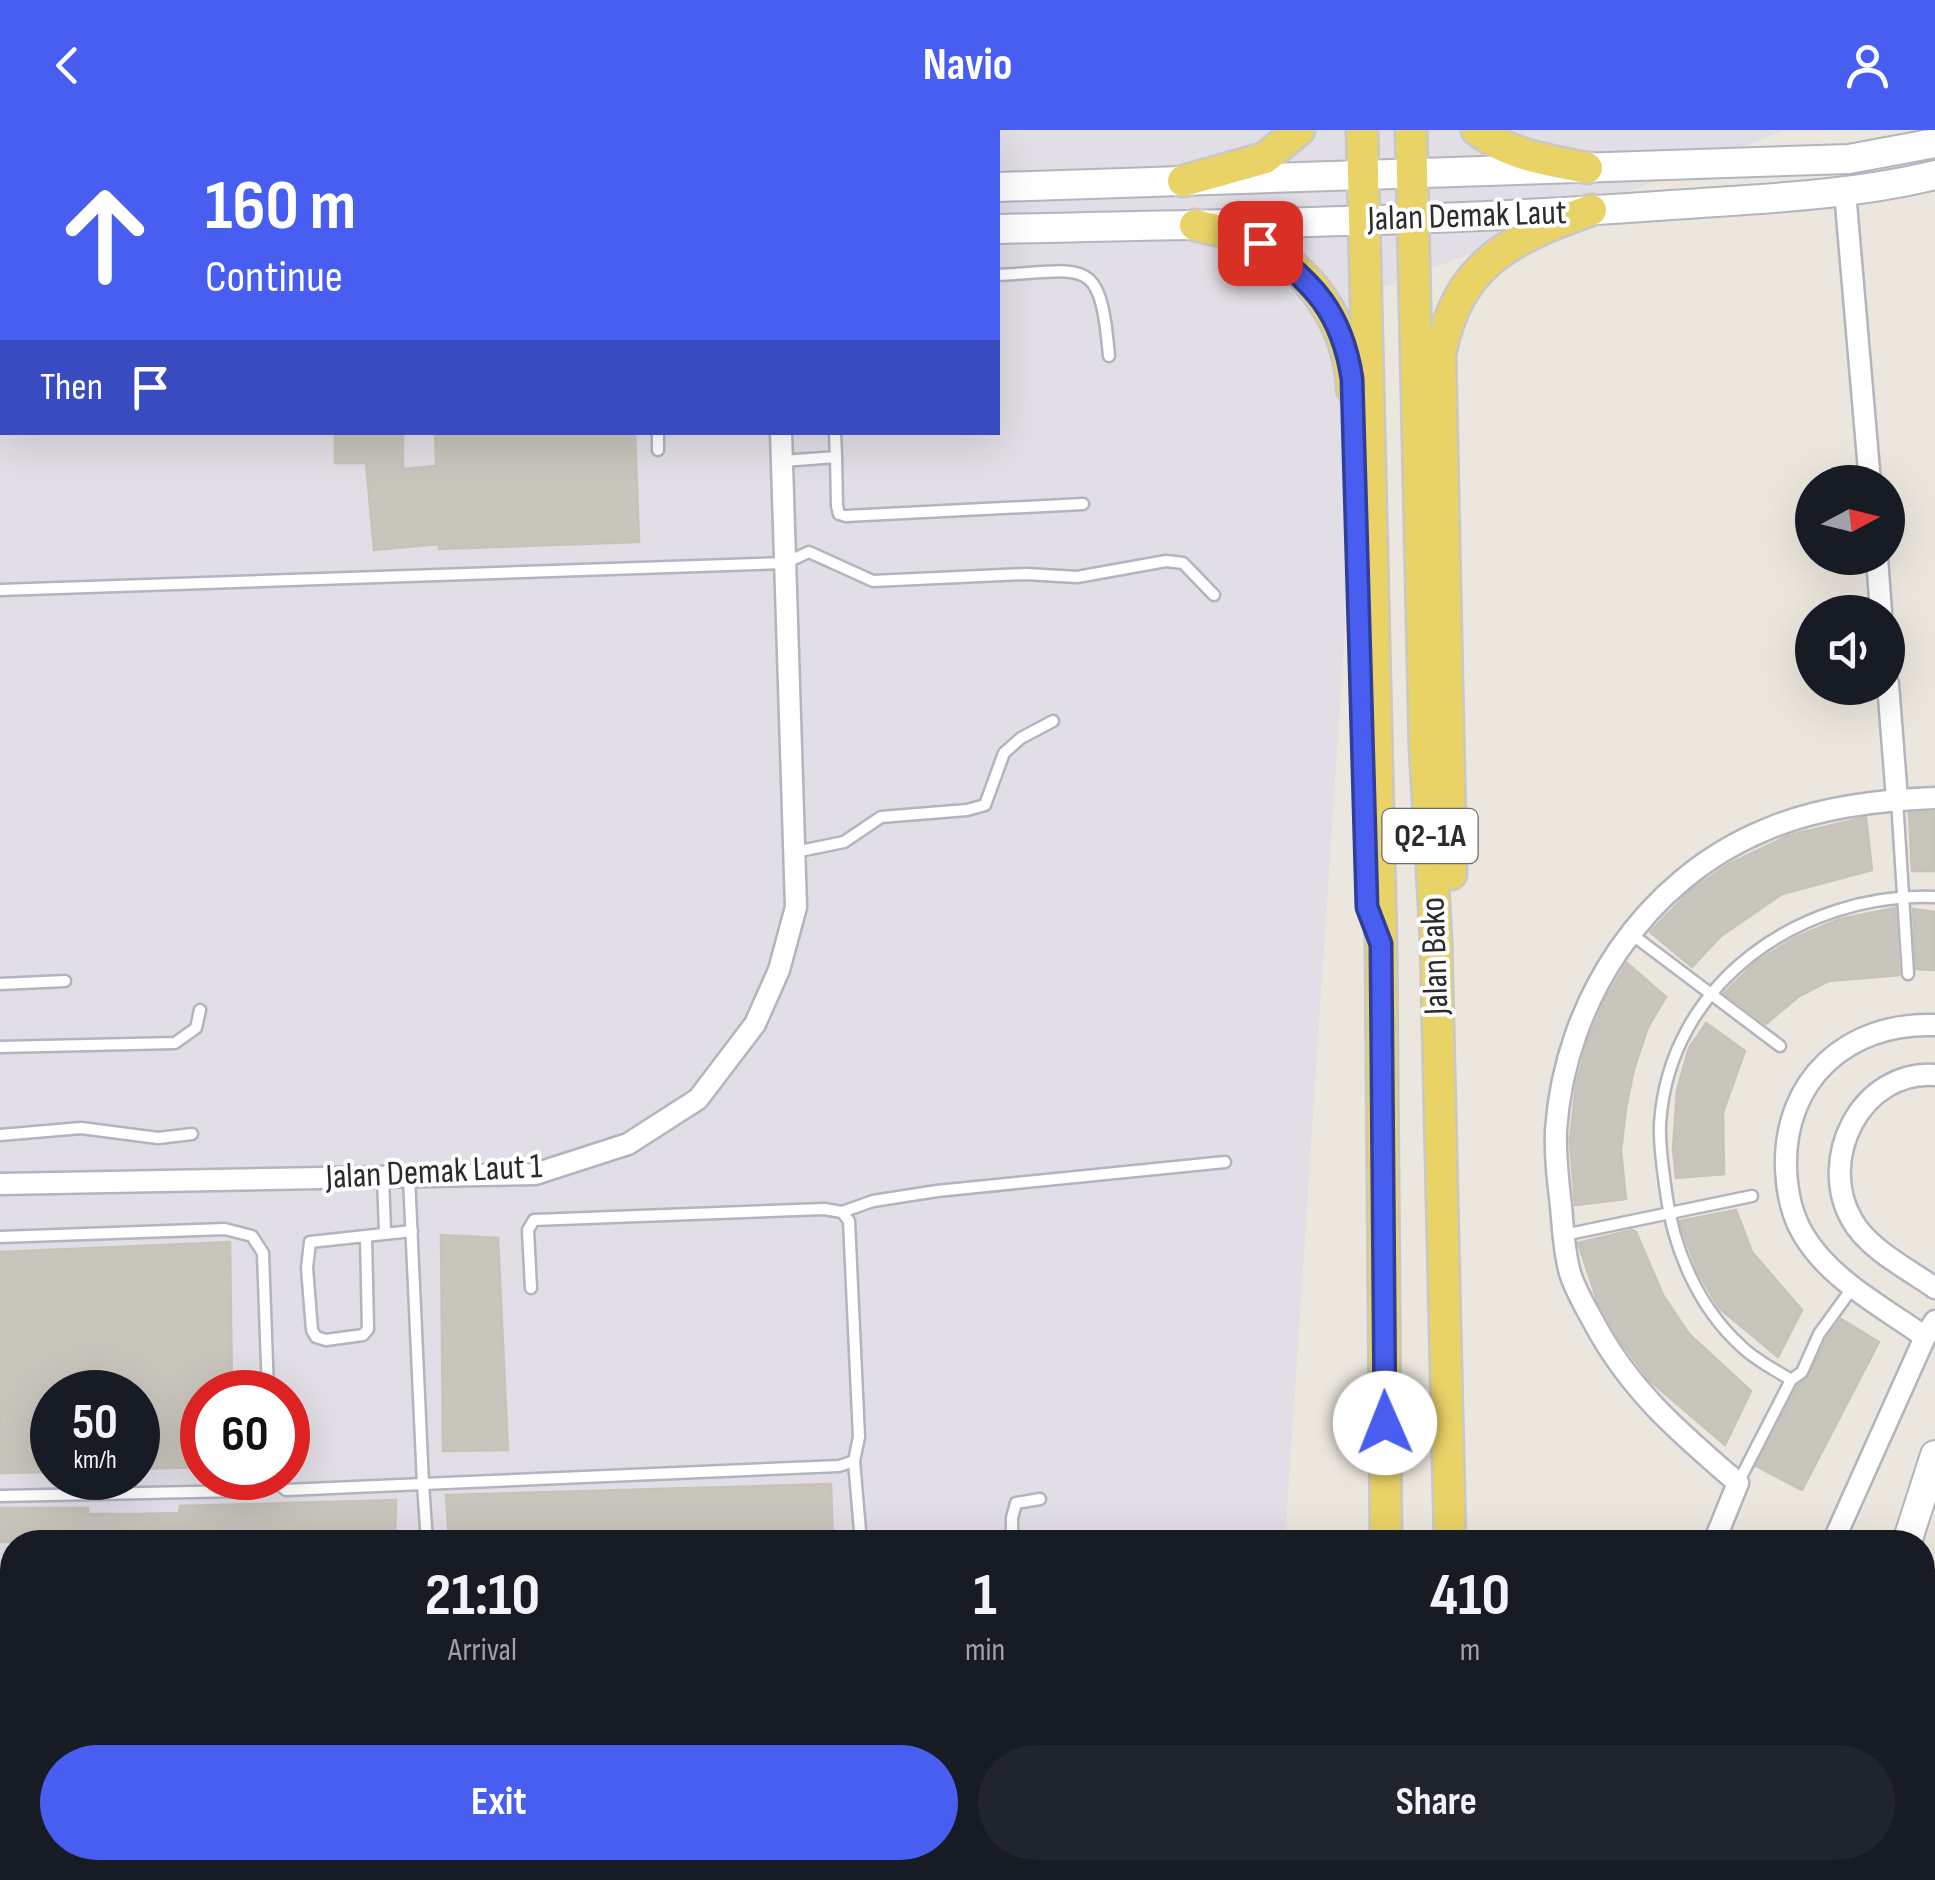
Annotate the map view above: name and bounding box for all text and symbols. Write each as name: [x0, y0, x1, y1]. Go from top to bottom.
icon: back: [40, 38, 95, 93]
text: Navio: [923, 38, 1012, 93]
icon: person: [1840, 38, 1895, 93]
text: 160 m: [205, 165, 356, 249]
icon: ahead: [40, 170, 170, 300]
street label: Jalan Demak Laut: [1366, 191, 1567, 241]
pin: [1218, 201, 1303, 286]
icon: arrive: [1233, 216, 1288, 271]
text: Continue: [205, 250, 343, 305]
icon: arrive: [123, 360, 178, 415]
text: Then: [40, 365, 103, 410]
north arrow: [1795, 465, 1905, 575]
map controls: [1795, 465, 1905, 705]
button: sound: [1795, 595, 1905, 705]
road number: Q2-1A: [1382, 809, 1478, 863]
street label: Jalan Bako: [1411, 896, 1459, 1017]
street label: Jalan Demak Laut 1: [324, 1145, 543, 1199]
speed limit sign: 60: [180, 1370, 310, 1500]
position arrow: [1333, 1371, 1437, 1475]
text: 50: [72, 1393, 118, 1453]
text: km/h: [73, 1445, 117, 1476]
text: 21:10: [425, 1560, 540, 1632]
text: 1: [973, 1560, 997, 1632]
text: 410: [1430, 1560, 1510, 1632]
text: Arrival: [448, 1631, 517, 1670]
text: min: [965, 1631, 1005, 1670]
text: m: [1460, 1631, 1480, 1670]
button: Exit: [40, 1745, 958, 1860]
button: Share: [978, 1745, 1895, 1860]

